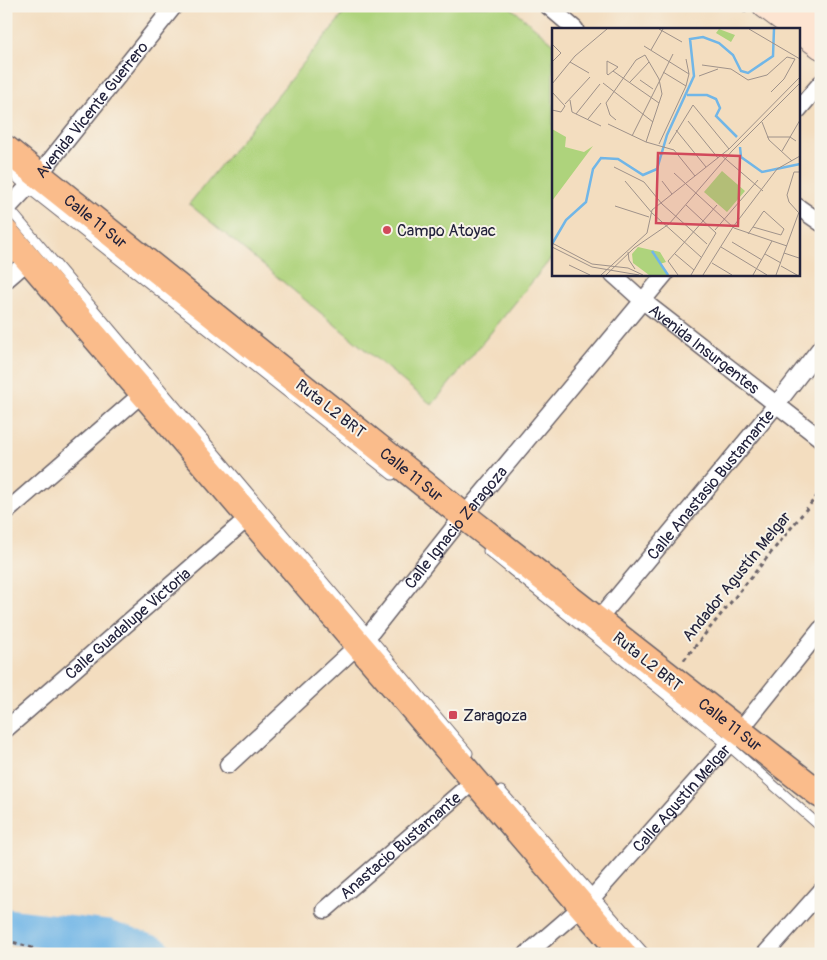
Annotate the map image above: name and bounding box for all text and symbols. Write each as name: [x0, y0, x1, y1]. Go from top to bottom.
inset map: [552, 28, 800, 275]
street label: Avenida Vicente Guerrero: [31, 37, 153, 182]
street label: Calle 11 Sur: [59, 190, 131, 253]
place label: Campo Atoyac: [397, 221, 496, 241]
marker: Campo Atoyac: [381, 224, 393, 236]
street label: Avenida Insurgentes: [644, 300, 763, 399]
street label: Ruta L2 BRT: [291, 375, 369, 442]
street label: Calle Anastasio Bustamante: [643, 406, 779, 564]
street label: Calle 11 Sur: [375, 444, 447, 507]
street label: Calle Ignacio Zaragoza: [400, 462, 512, 593]
street label: Andador Agustín Melgar: [678, 507, 796, 646]
street label: Calle Guadalupe Victoria: [61, 564, 195, 684]
street label: Ruta L2 BRT: [609, 628, 686, 696]
street label: Calle 11 Sur: [694, 694, 766, 756]
place label: Zaragoza: [463, 706, 527, 726]
marker: Zaragoza: [447, 709, 459, 721]
street label: Calle Agustín Melgar: [629, 740, 735, 857]
street label: Anastacio Bustamante: [336, 788, 465, 904]

